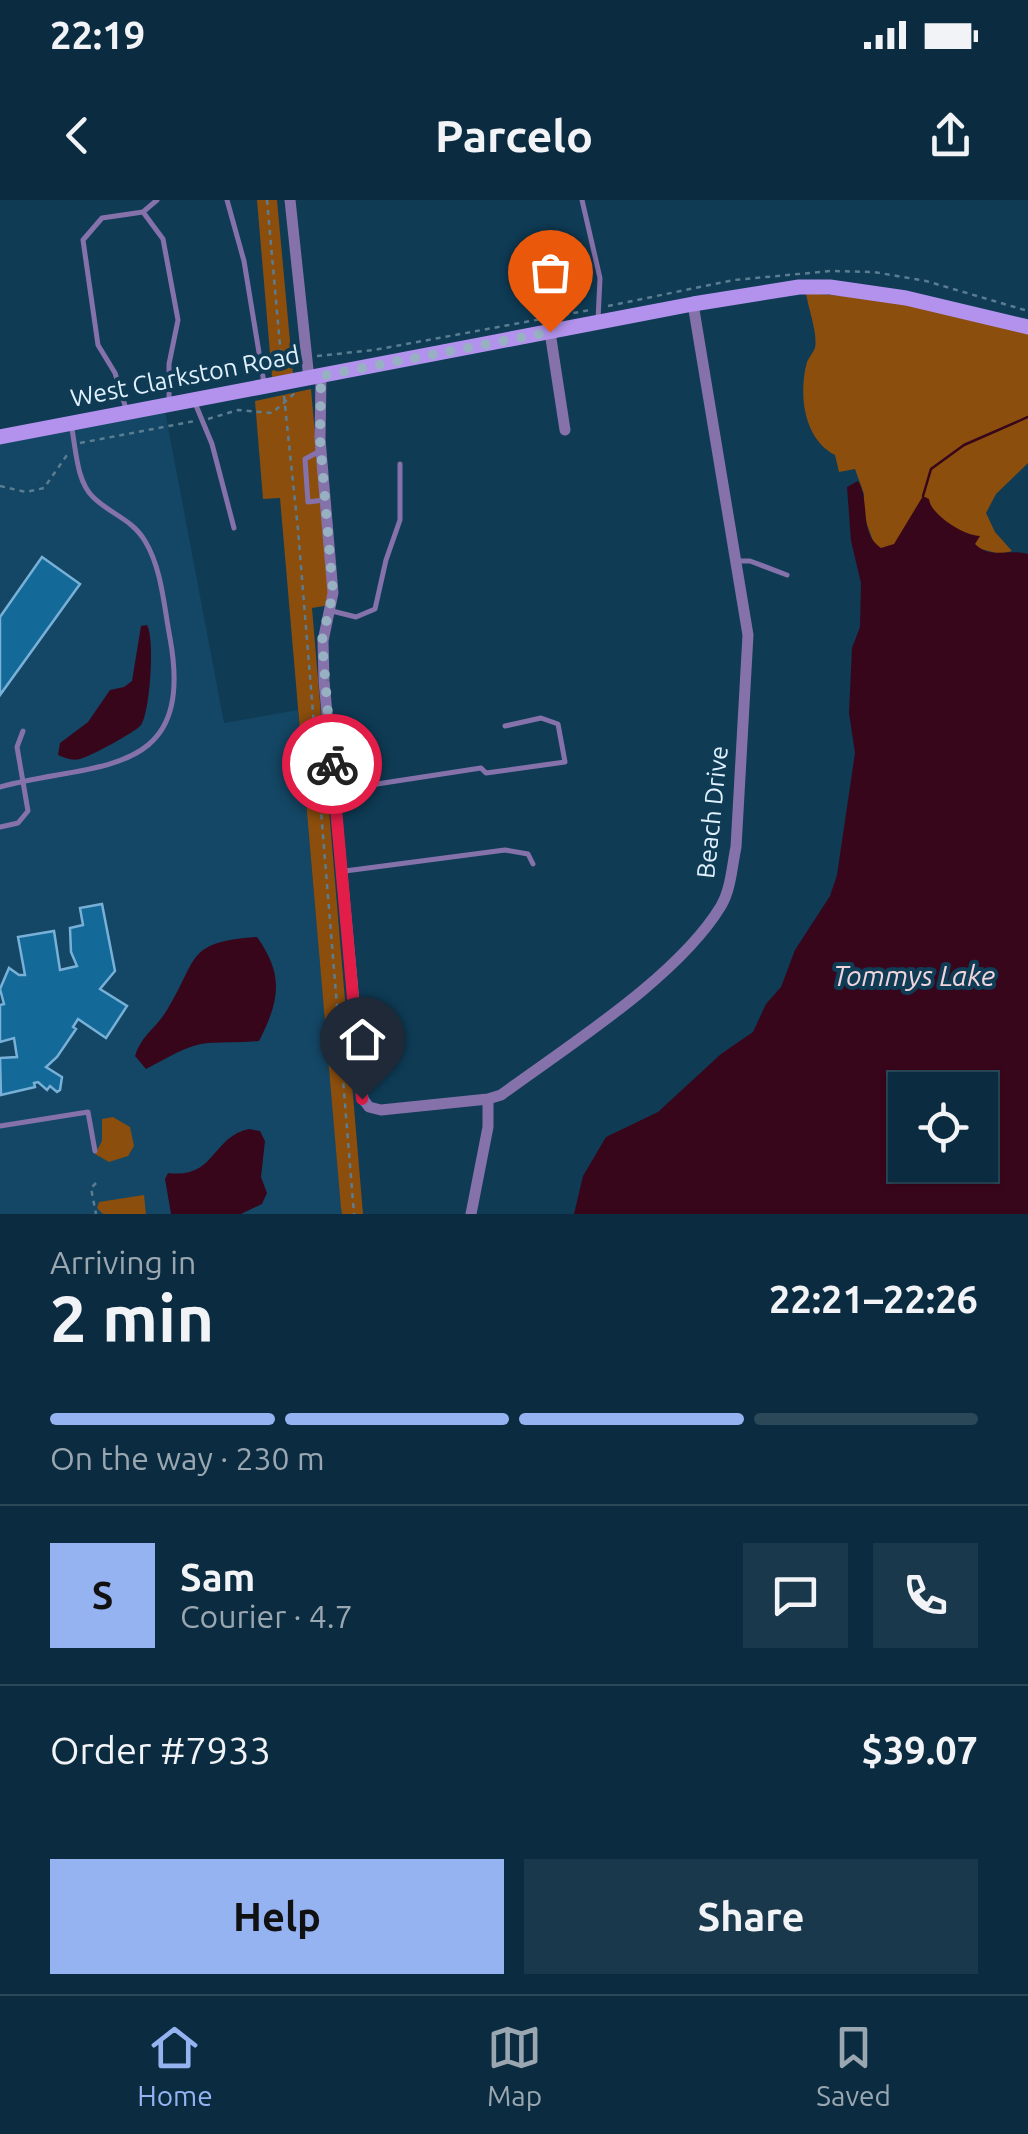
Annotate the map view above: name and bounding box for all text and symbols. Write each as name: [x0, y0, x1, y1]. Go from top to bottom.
text: 22:19: [50, 14, 145, 56]
icon: back: [50, 108, 105, 163]
icon: share: [923, 108, 978, 163]
text: Parcelo: [435, 110, 593, 161]
pin: [508, 230, 593, 333]
icon: bag: [523, 245, 578, 300]
street label: West Clarkston Road: [68, 340, 302, 412]
courier: [282, 714, 382, 814]
icon: bike: [305, 737, 360, 792]
street label: Beach Drive: [691, 744, 733, 880]
water label: Tommys Lake: [833, 960, 995, 991]
pin: [320, 997, 405, 1100]
icon: home: [335, 1012, 390, 1067]
map controls: [888, 1072, 998, 1182]
button: locate: [888, 1072, 998, 1182]
text: Arriving in: [50, 1244, 196, 1280]
text: 22:21–22:26: [769, 1278, 978, 1320]
text: 2 min: [50, 1281, 214, 1354]
text: On the way · 230 m: [50, 1440, 325, 1476]
button: chat: [743, 1543, 848, 1648]
button: phone: [873, 1543, 978, 1648]
text: Sam: [180, 1556, 255, 1598]
text: S: [92, 1574, 113, 1616]
text: Courier · 4.7: [180, 1598, 353, 1634]
text: Order #7933: [50, 1729, 271, 1771]
text: $39.07: [861, 1729, 978, 1771]
button: Help: [50, 1859, 504, 1974]
button: Share: [524, 1859, 978, 1974]
tab: Home: [137, 2020, 213, 2111]
tab: Map: [487, 2020, 542, 2111]
tab: Saved: [816, 2020, 891, 2111]

